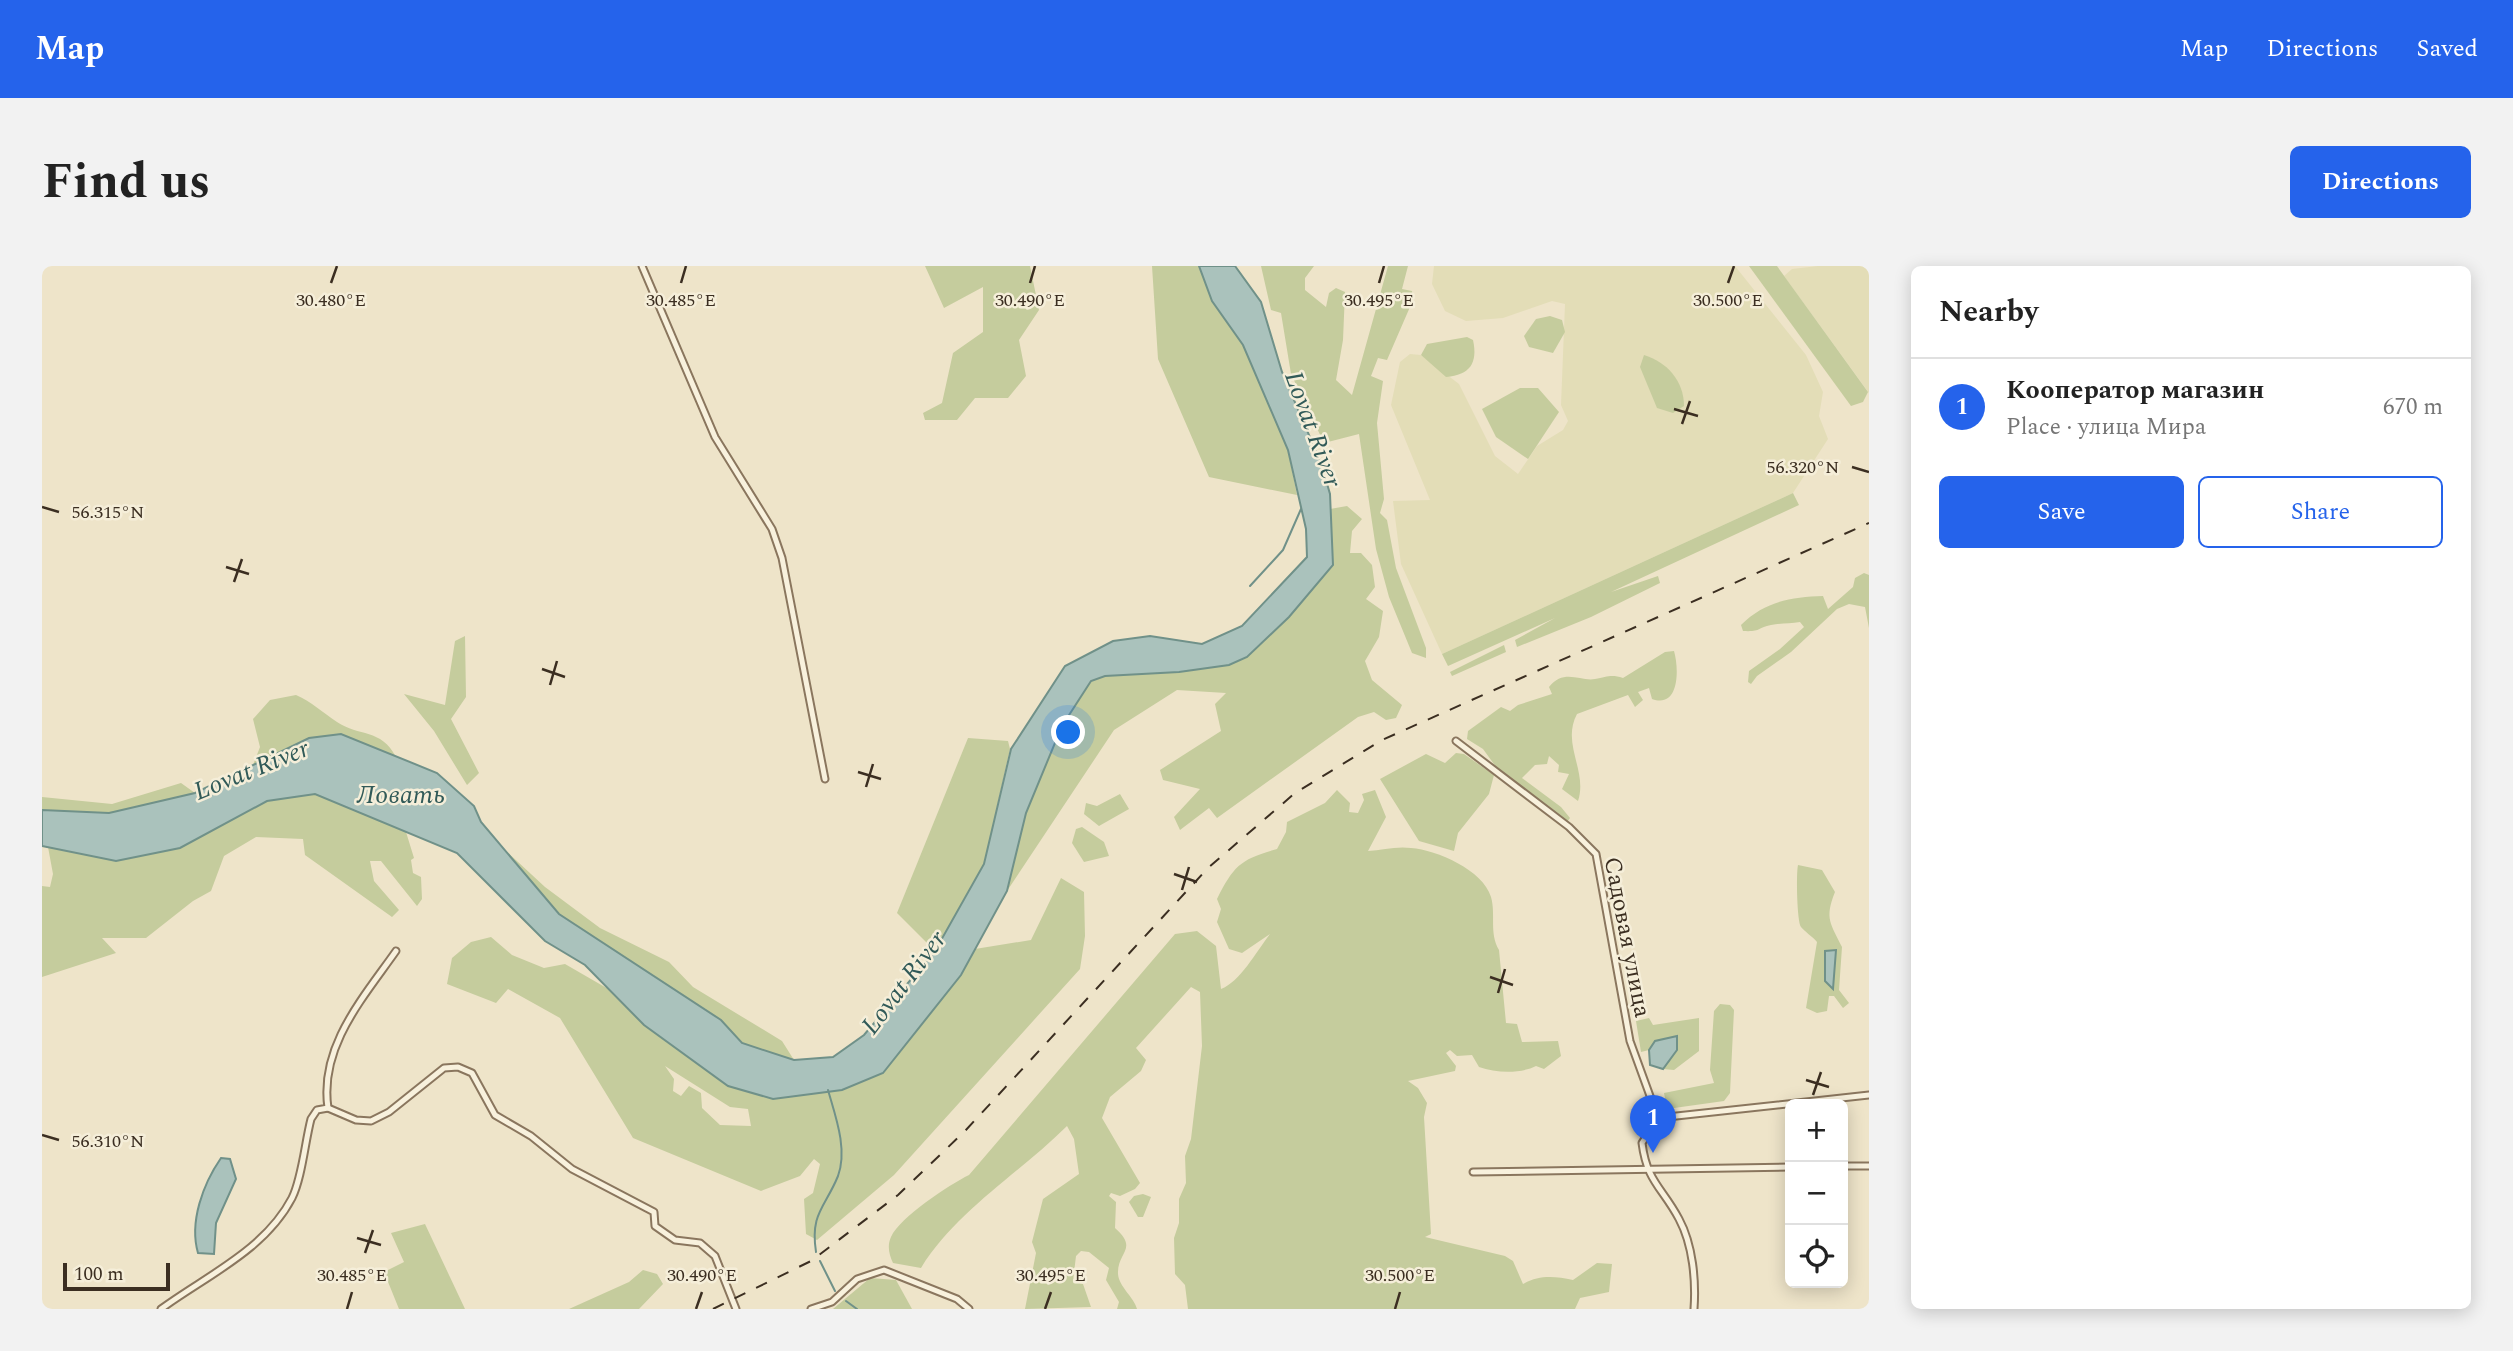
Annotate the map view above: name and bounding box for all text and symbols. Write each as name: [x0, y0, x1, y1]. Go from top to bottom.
text: Map: [35, 24, 104, 74]
text: Map: [2180, 31, 2228, 67]
text: Directions: [2266, 31, 2378, 67]
text: Saved: [2416, 31, 2478, 67]
text: Find us: [42, 145, 210, 220]
button: Directions: [2290, 146, 2471, 218]
text: 30.480°E: [296, 287, 366, 314]
text: 30.485°E: [646, 287, 716, 314]
text: 30.490°E: [995, 287, 1065, 314]
text: 30.495°E: [1344, 287, 1414, 314]
text: 30.500°E: [1693, 287, 1763, 314]
text: Nearby: [1939, 289, 2038, 335]
water label: Lovat River: [1273, 365, 1353, 494]
text: Кооператор магазин: [2006, 370, 2264, 410]
text: 1: [1956, 390, 1968, 425]
text: 670 m: [2383, 390, 2443, 425]
text: Place · улица Мира: [2006, 410, 2206, 445]
text: 56.320°N: [1767, 454, 1839, 481]
button: Save: [1939, 476, 2184, 548]
button: Share: [2198, 476, 2443, 548]
text: 56.315°N: [72, 499, 144, 526]
your location: [1051, 715, 1085, 749]
water label: Lovat River: [187, 728, 316, 811]
water label: Ловать: [356, 775, 445, 815]
street label: Садовая улица: [1594, 854, 1660, 1021]
water label: Lovat River: [851, 921, 957, 1043]
pin: 1: [1630, 1095, 1676, 1153]
map controls: [1785, 1099, 1848, 1288]
button: +: [1785, 1099, 1848, 1162]
text: 56.310°N: [72, 1128, 144, 1155]
button: −: [1785, 1162, 1848, 1225]
button: locate: [1785, 1225, 1848, 1288]
scale bar: [63, 1260, 170, 1292]
text: 100 m: [74, 1260, 124, 1289]
text: 30.485°E: [317, 1262, 387, 1289]
text: 30.490°E: [667, 1262, 737, 1289]
text: 30.495°E: [1016, 1262, 1086, 1289]
text: 30.500°E: [1365, 1262, 1435, 1289]

